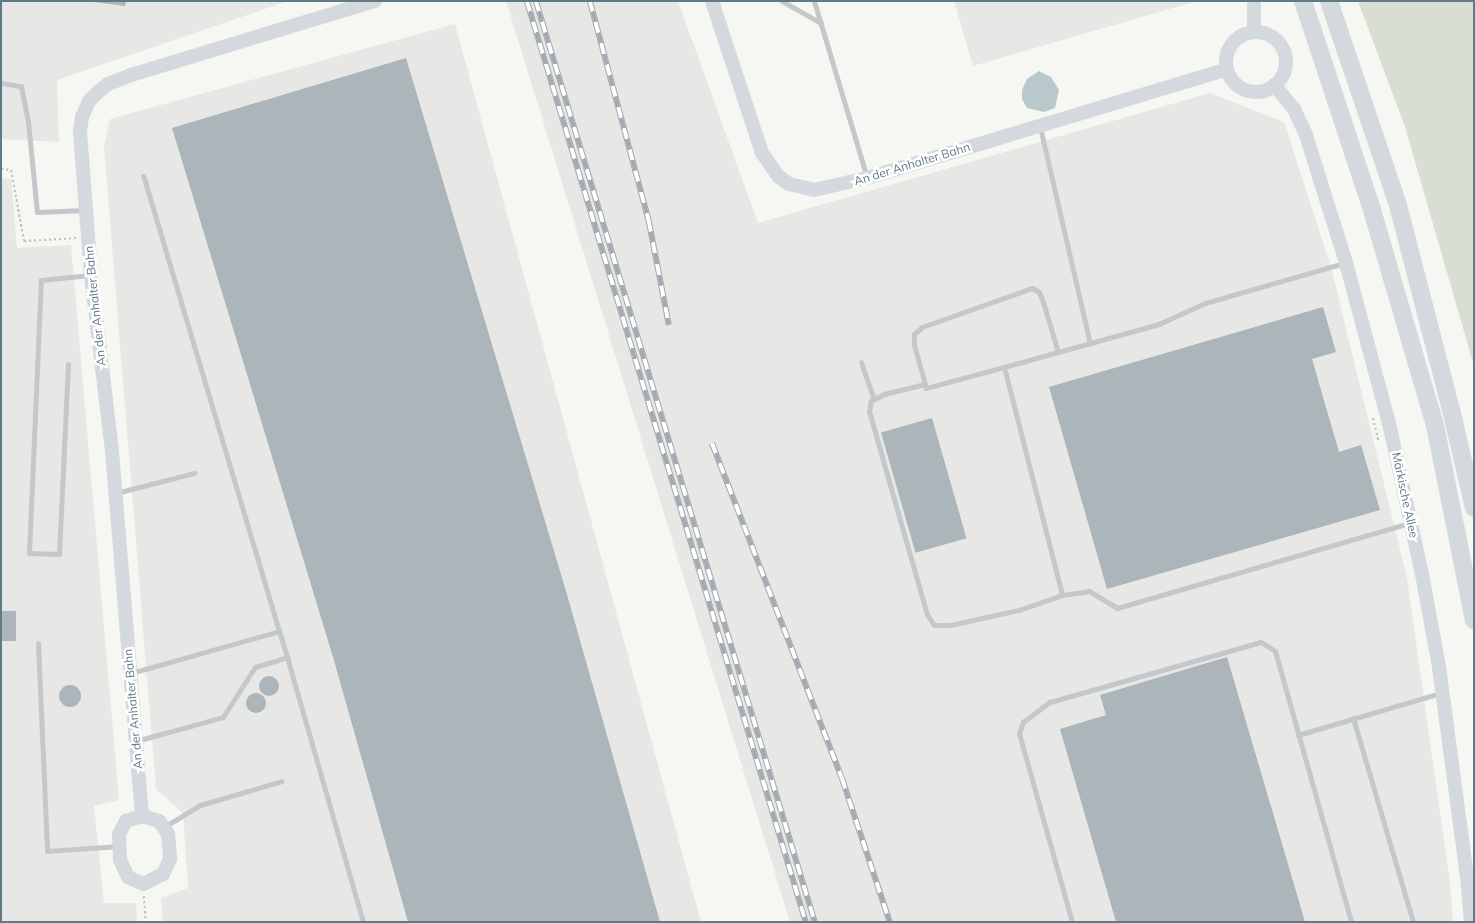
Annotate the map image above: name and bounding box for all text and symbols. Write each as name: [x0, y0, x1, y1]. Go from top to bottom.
street label: An der Anhalter Bahn: [852, 139, 972, 189]
street label: An der Anhalter Bahn: [82, 245, 108, 367]
street label: Märkische Allee: [1389, 451, 1421, 539]
street label: An der Anhalter Bahn: [121, 648, 145, 770]

